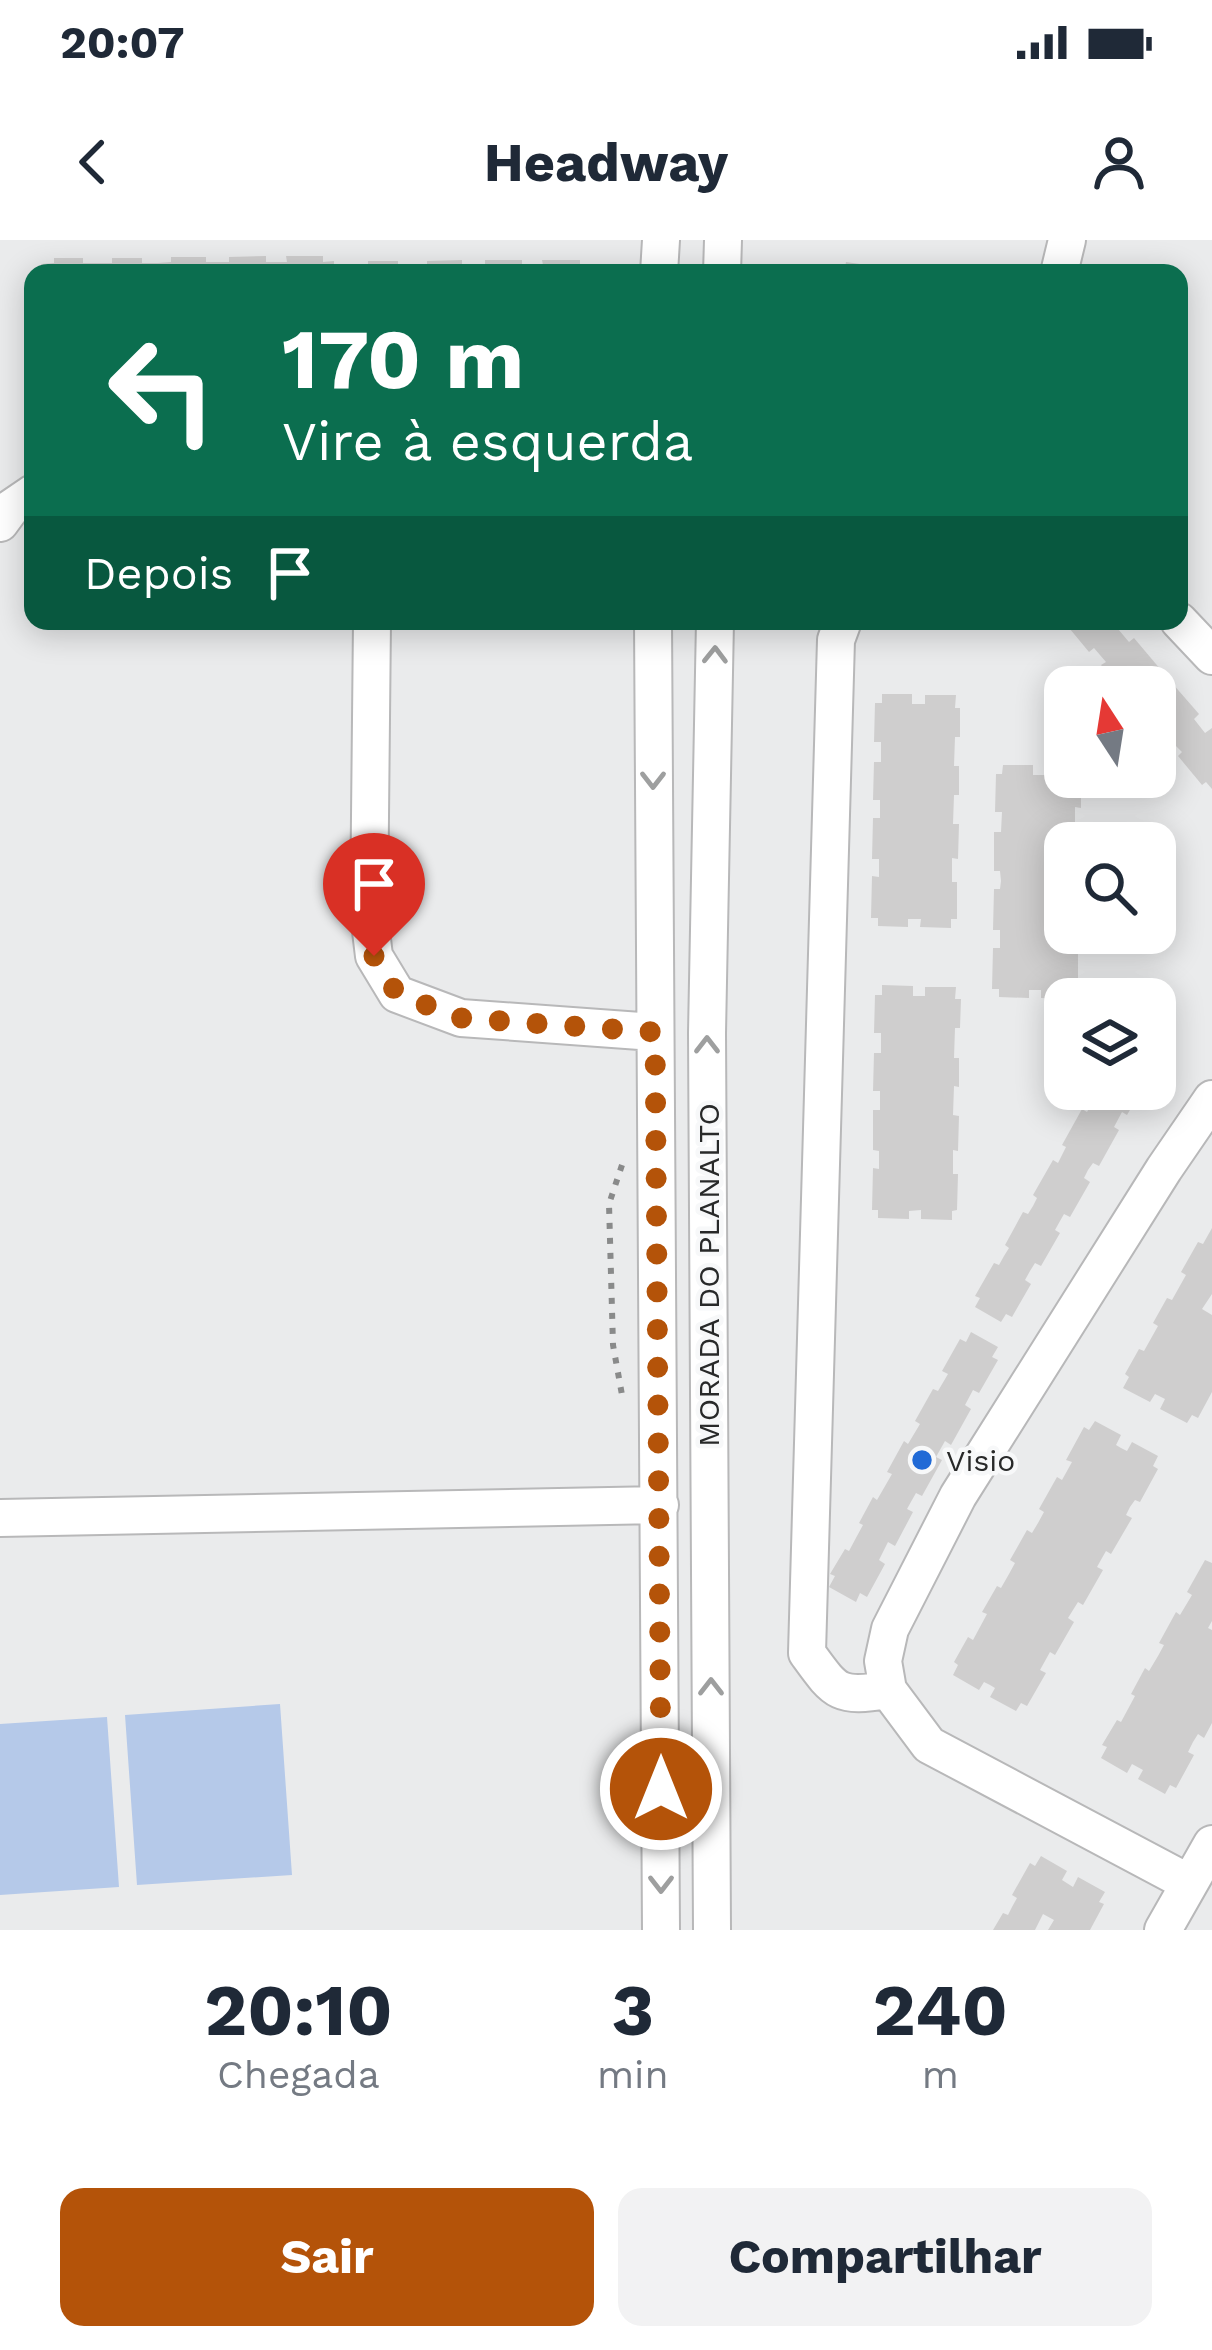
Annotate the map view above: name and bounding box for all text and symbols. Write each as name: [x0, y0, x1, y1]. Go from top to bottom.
text: 20:07: [60, 16, 185, 69]
icon: back: [60, 129, 126, 195]
icon: person: [1086, 129, 1152, 195]
text: Headway: [484, 131, 728, 194]
text: 170 m: [282, 310, 524, 408]
icon: left: [84, 312, 240, 468]
text: Vire à esquerda: [282, 410, 693, 473]
icon: arrive: [257, 540, 323, 606]
text: Depois: [84, 547, 233, 600]
one-way arrow: [701, 645, 727, 664]
north arrow: [1044, 666, 1176, 798]
map controls: [1044, 666, 1176, 1110]
one-way arrow: [640, 772, 666, 790]
button: search: [1044, 822, 1176, 954]
pin: [323, 833, 425, 956]
icon: arrive: [341, 851, 407, 917]
button: layers: [1044, 978, 1176, 1110]
one-way arrow: [694, 1035, 720, 1053]
street label: MORADA DO PLANALTO: [691, 1103, 726, 1447]
place label: Visio: [946, 1443, 1015, 1478]
marker: Visio: [909, 1447, 935, 1473]
one-way arrow: [698, 1677, 724, 1695]
position arrow: [598, 1726, 724, 1852]
one-way arrow: [648, 1876, 674, 1894]
text: 20:10: [204, 1968, 393, 2052]
text: 3: [611, 1968, 654, 2052]
text: 240: [873, 1968, 1008, 2052]
text: Chegada: [217, 2052, 380, 2097]
text: min: [597, 2052, 669, 2097]
text: m: [922, 2052, 959, 2097]
button: Sair: [60, 2188, 594, 2326]
button: Compartilhar: [618, 2188, 1152, 2326]

